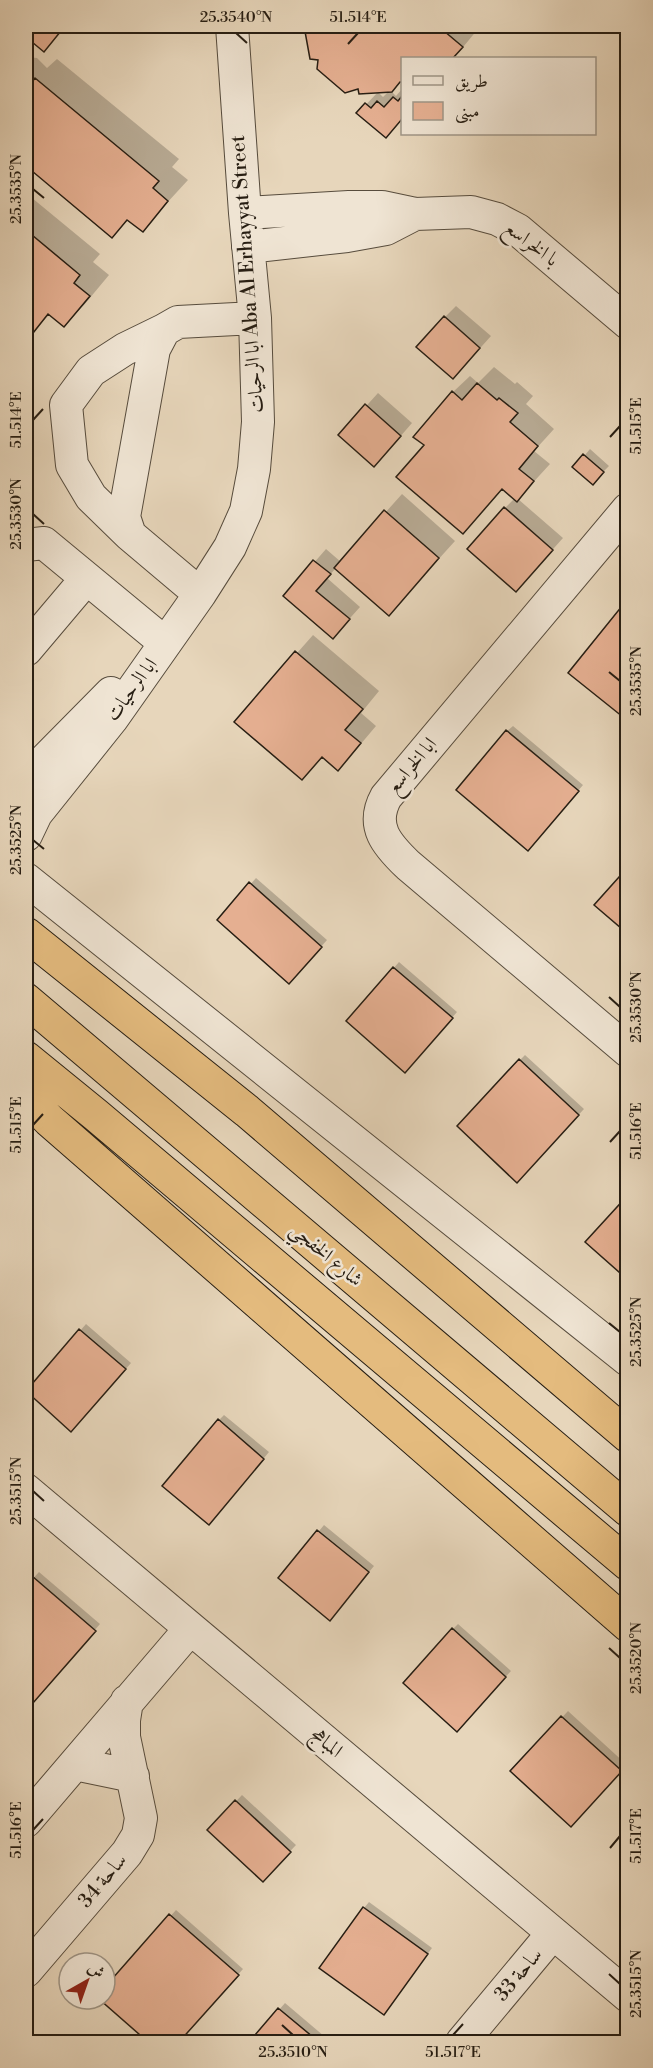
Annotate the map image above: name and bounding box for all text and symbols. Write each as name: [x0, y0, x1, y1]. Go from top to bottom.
text: 25.3540°N: [200, 8, 272, 27]
text: 51.514°E: [329, 8, 387, 27]
legend: [401, 57, 596, 135]
text: طريق: [455, 70, 488, 93]
text: مبنى: [455, 100, 480, 124]
street label: ابا الرحيات Aba Al Erhayyat Street: [226, 134, 270, 414]
text: 25.3535°N: [7, 154, 26, 224]
street label: با الخراسع: [496, 215, 563, 276]
text: 51.514°E: [7, 391, 26, 449]
text: 51.515°E: [627, 397, 646, 455]
text: 25.3530°N: [7, 478, 26, 550]
text: 25.3535°N: [627, 646, 646, 716]
street label: ابا الرحيات: [101, 653, 163, 727]
street label: ابا الخراسع: [381, 733, 446, 802]
text: 25.3525°N: [7, 805, 26, 875]
text: 25.3530°N: [627, 971, 646, 1043]
text: 51.515°E: [7, 1096, 26, 1154]
text: 51.516°E: [627, 1102, 646, 1160]
street label: شارع الخفجي: [281, 1217, 367, 1296]
text: 25.3525°N: [627, 1297, 646, 1367]
text: 25.3515°N: [7, 1457, 26, 1525]
text: 25.3520°N: [627, 1622, 646, 1694]
street label: المباهج: [303, 1722, 347, 1766]
text: 51.516°E: [7, 1801, 26, 1859]
text: 51.517°E: [627, 1808, 646, 1864]
street label: ساحة 34: [73, 1849, 133, 1913]
street label: ساحة 33: [490, 1943, 548, 2007]
text: 25.3515°N: [627, 1950, 646, 2018]
north arrow: [57, 1951, 117, 2011]
text: ش: [83, 1958, 109, 1983]
text: 25.3510°N: [258, 2043, 328, 2062]
text: 51.517°E: [425, 2043, 481, 2062]

